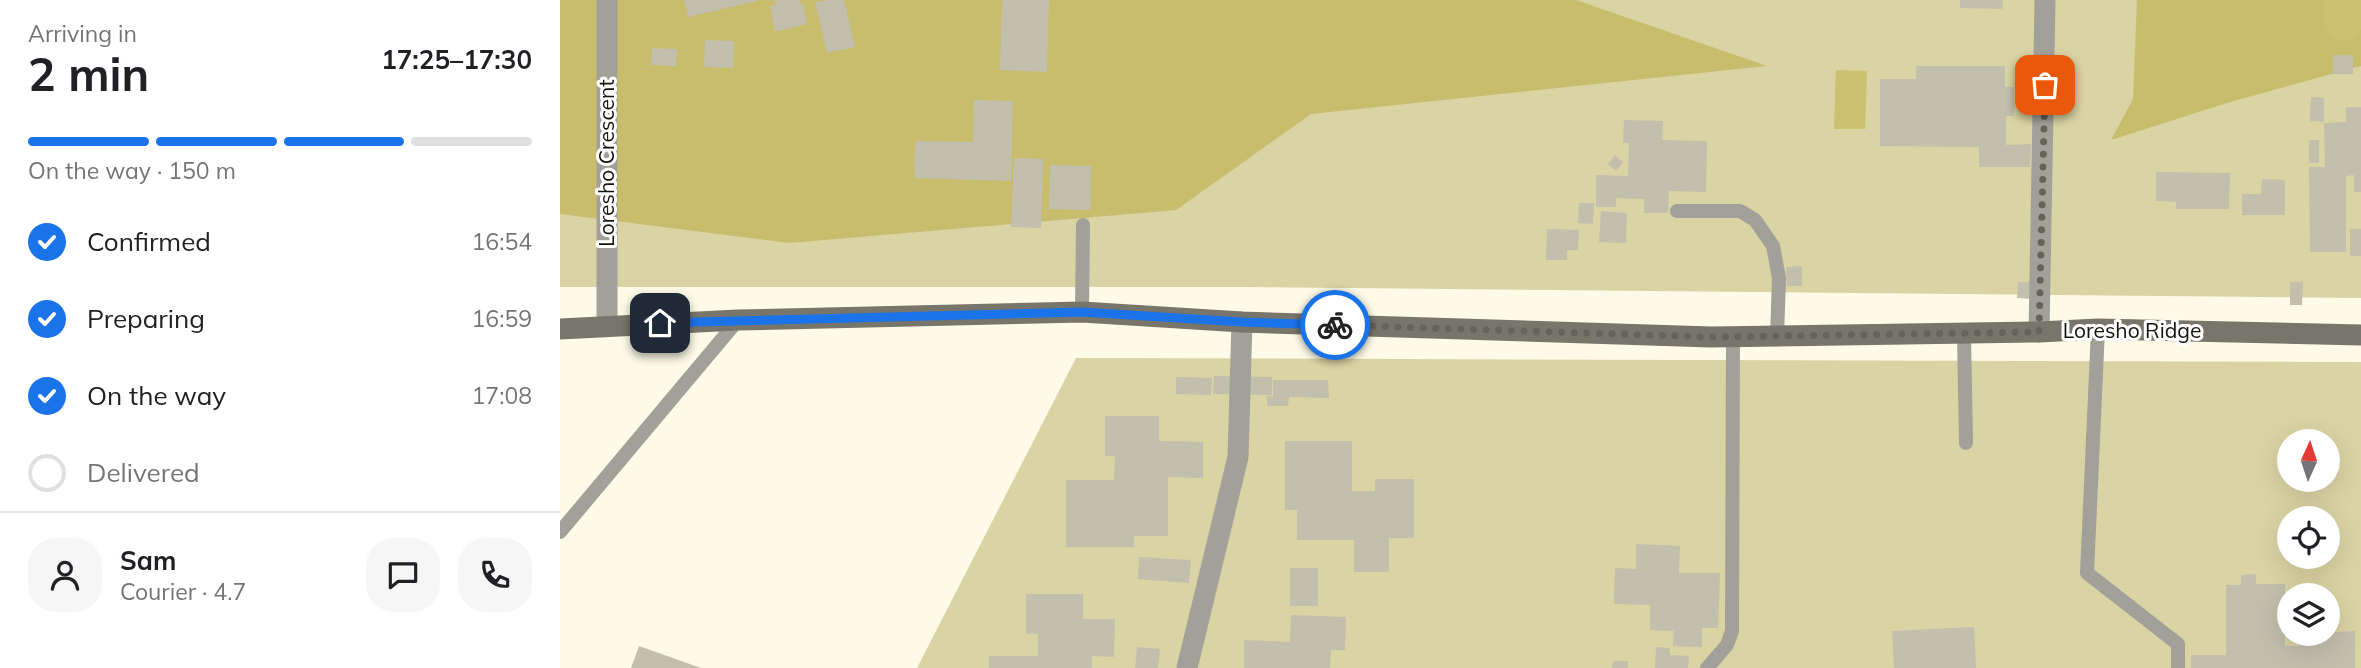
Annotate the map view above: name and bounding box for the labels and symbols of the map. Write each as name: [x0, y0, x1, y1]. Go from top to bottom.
pin: [2015, 55, 2075, 115]
street label: Loresho Crescent: [593, 79, 619, 247]
courier: [1300, 290, 1370, 360]
pin: [630, 293, 690, 353]
street label: Loresho Ridge: [2063, 317, 2201, 343]
north arrow: [2277, 429, 2340, 492]

